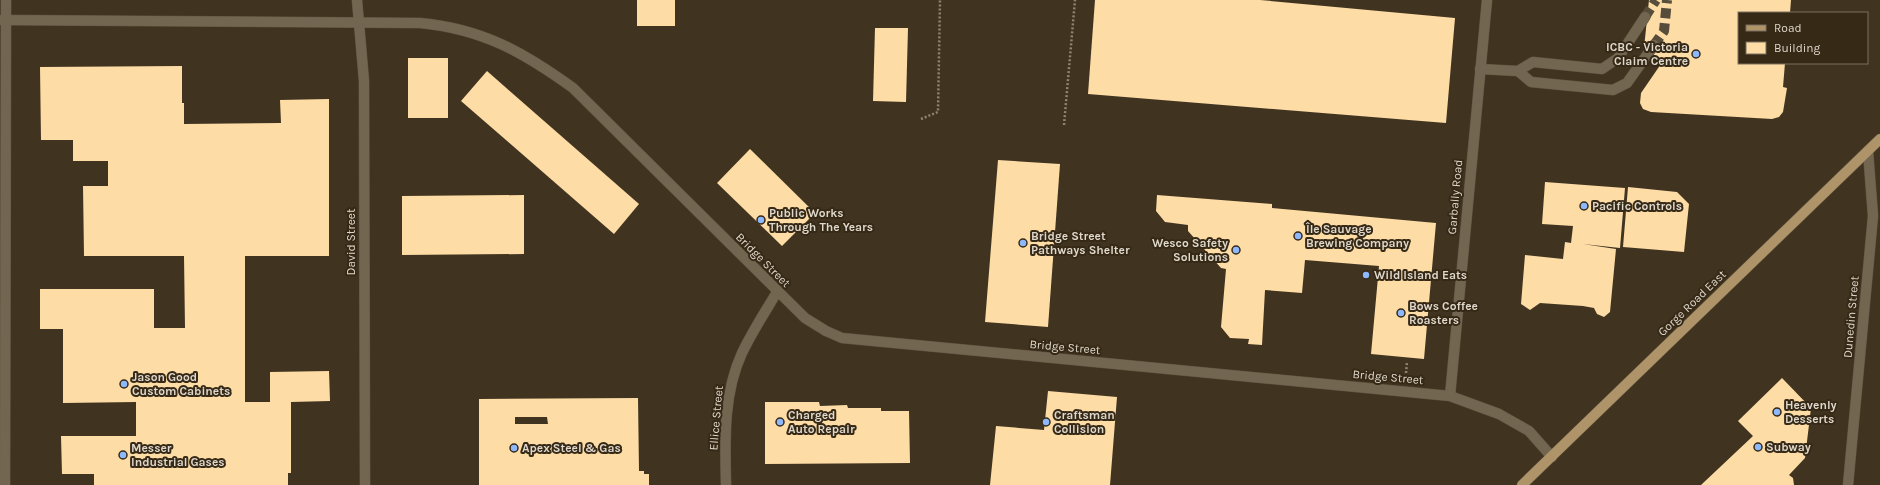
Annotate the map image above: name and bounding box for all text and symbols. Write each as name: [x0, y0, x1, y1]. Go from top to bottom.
legend: [1738, 12, 1868, 64]
text: Road: [1774, 21, 1802, 35]
place label: ICBC - Victoria Claim Centre: [1606, 40, 1688, 68]
text: Building: [1774, 41, 1821, 55]
marker: ICBC - Victoria Claim Centre: [1691, 49, 1701, 59]
street label: Garbally Road: [1445, 159, 1465, 235]
place label: Pacific Controls: [1592, 199, 1682, 213]
marker: Pacific Controls: [1579, 201, 1589, 211]
place label: Public Works Through The Years: [769, 206, 873, 234]
street label: David Street: [344, 208, 358, 276]
marker: Public Works Through The Years: [756, 215, 766, 225]
place label: Île Sauvage Brewing Company: [1305, 221, 1409, 250]
place label: Bridge Street Pathways Shelter: [1031, 229, 1130, 257]
street label: Bridge Street: [733, 230, 793, 290]
marker: Île Sauvage Brewing Company: [1293, 231, 1303, 241]
place label: Wesco Safety Solutions: [1152, 236, 1228, 264]
marker: Bridge Street Pathways Shelter: [1018, 238, 1028, 248]
marker: Wesco Safety Solutions: [1231, 245, 1241, 255]
street label: Gorge Road East: [1655, 267, 1729, 339]
place label: Wild Island Eats: [1374, 268, 1467, 282]
marker: Wild Island Eats: [1361, 270, 1371, 280]
street label: Dunedin Street: [1840, 275, 1862, 359]
place label: Bows Coffee Roasters: [1409, 299, 1478, 327]
marker: Bows Coffee Roasters: [1396, 308, 1406, 318]
street label: Bridge Street: [1029, 337, 1102, 357]
street label: Bridge Street: [1352, 367, 1425, 387]
place label: Jason Good Custom Cabinets: [132, 370, 230, 398]
marker: Jason Good Custom Cabinets: [119, 379, 129, 389]
street label: Ellice Street: [706, 384, 726, 451]
place label: Heavenly Desserts: [1785, 398, 1837, 426]
marker: Heavenly Desserts: [1772, 407, 1782, 417]
place label: Charged Auto Repair: [788, 408, 855, 436]
place label: Craftsman Collision: [1054, 408, 1115, 436]
marker: Charged Auto Repair: [775, 417, 785, 427]
marker: Craftsman Collision: [1041, 417, 1051, 427]
place label: Subway: [1766, 440, 1811, 454]
place label: Messer Industrial Gases: [131, 441, 225, 469]
place label: Apex Steel & Gas: [522, 441, 621, 455]
marker: Subway: [1753, 442, 1763, 452]
marker: Apex Steel & Gas: [509, 443, 519, 453]
marker: Messer Industrial Gases: [118, 450, 128, 460]

